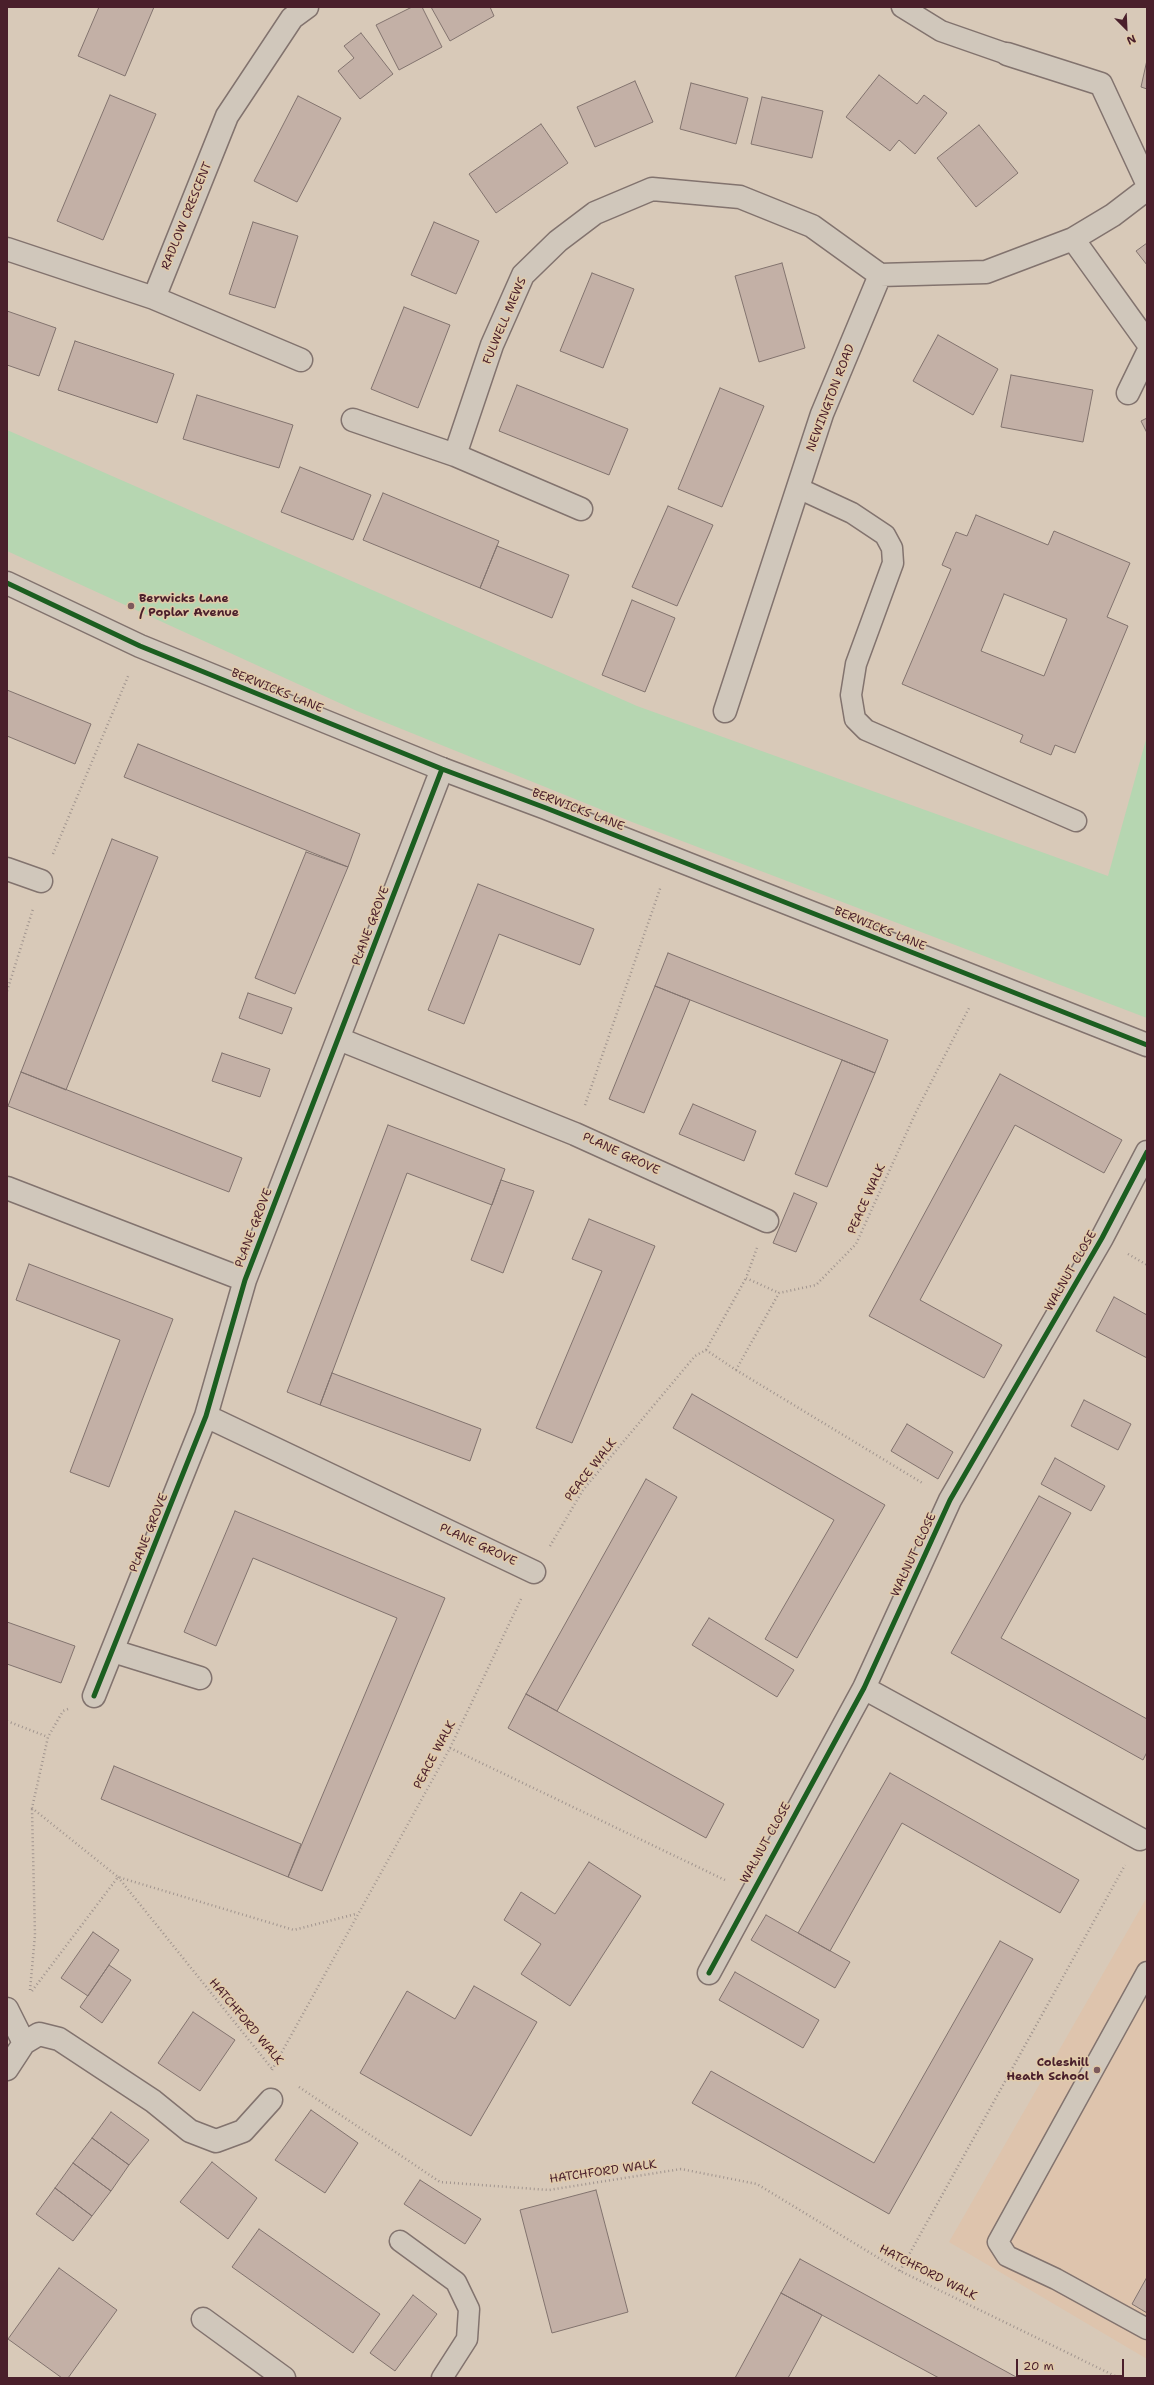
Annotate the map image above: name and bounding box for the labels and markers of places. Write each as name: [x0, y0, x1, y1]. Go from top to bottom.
place label: Berwicks Lane / Poplar Avenue: [139, 592, 239, 620]
marker: Berwicks Lane / Poplar Avenue: [126, 601, 136, 611]
place label: Coleshill Heath School: [1006, 2056, 1089, 2084]
marker: Coleshill Heath School: [1092, 2065, 1102, 2075]

